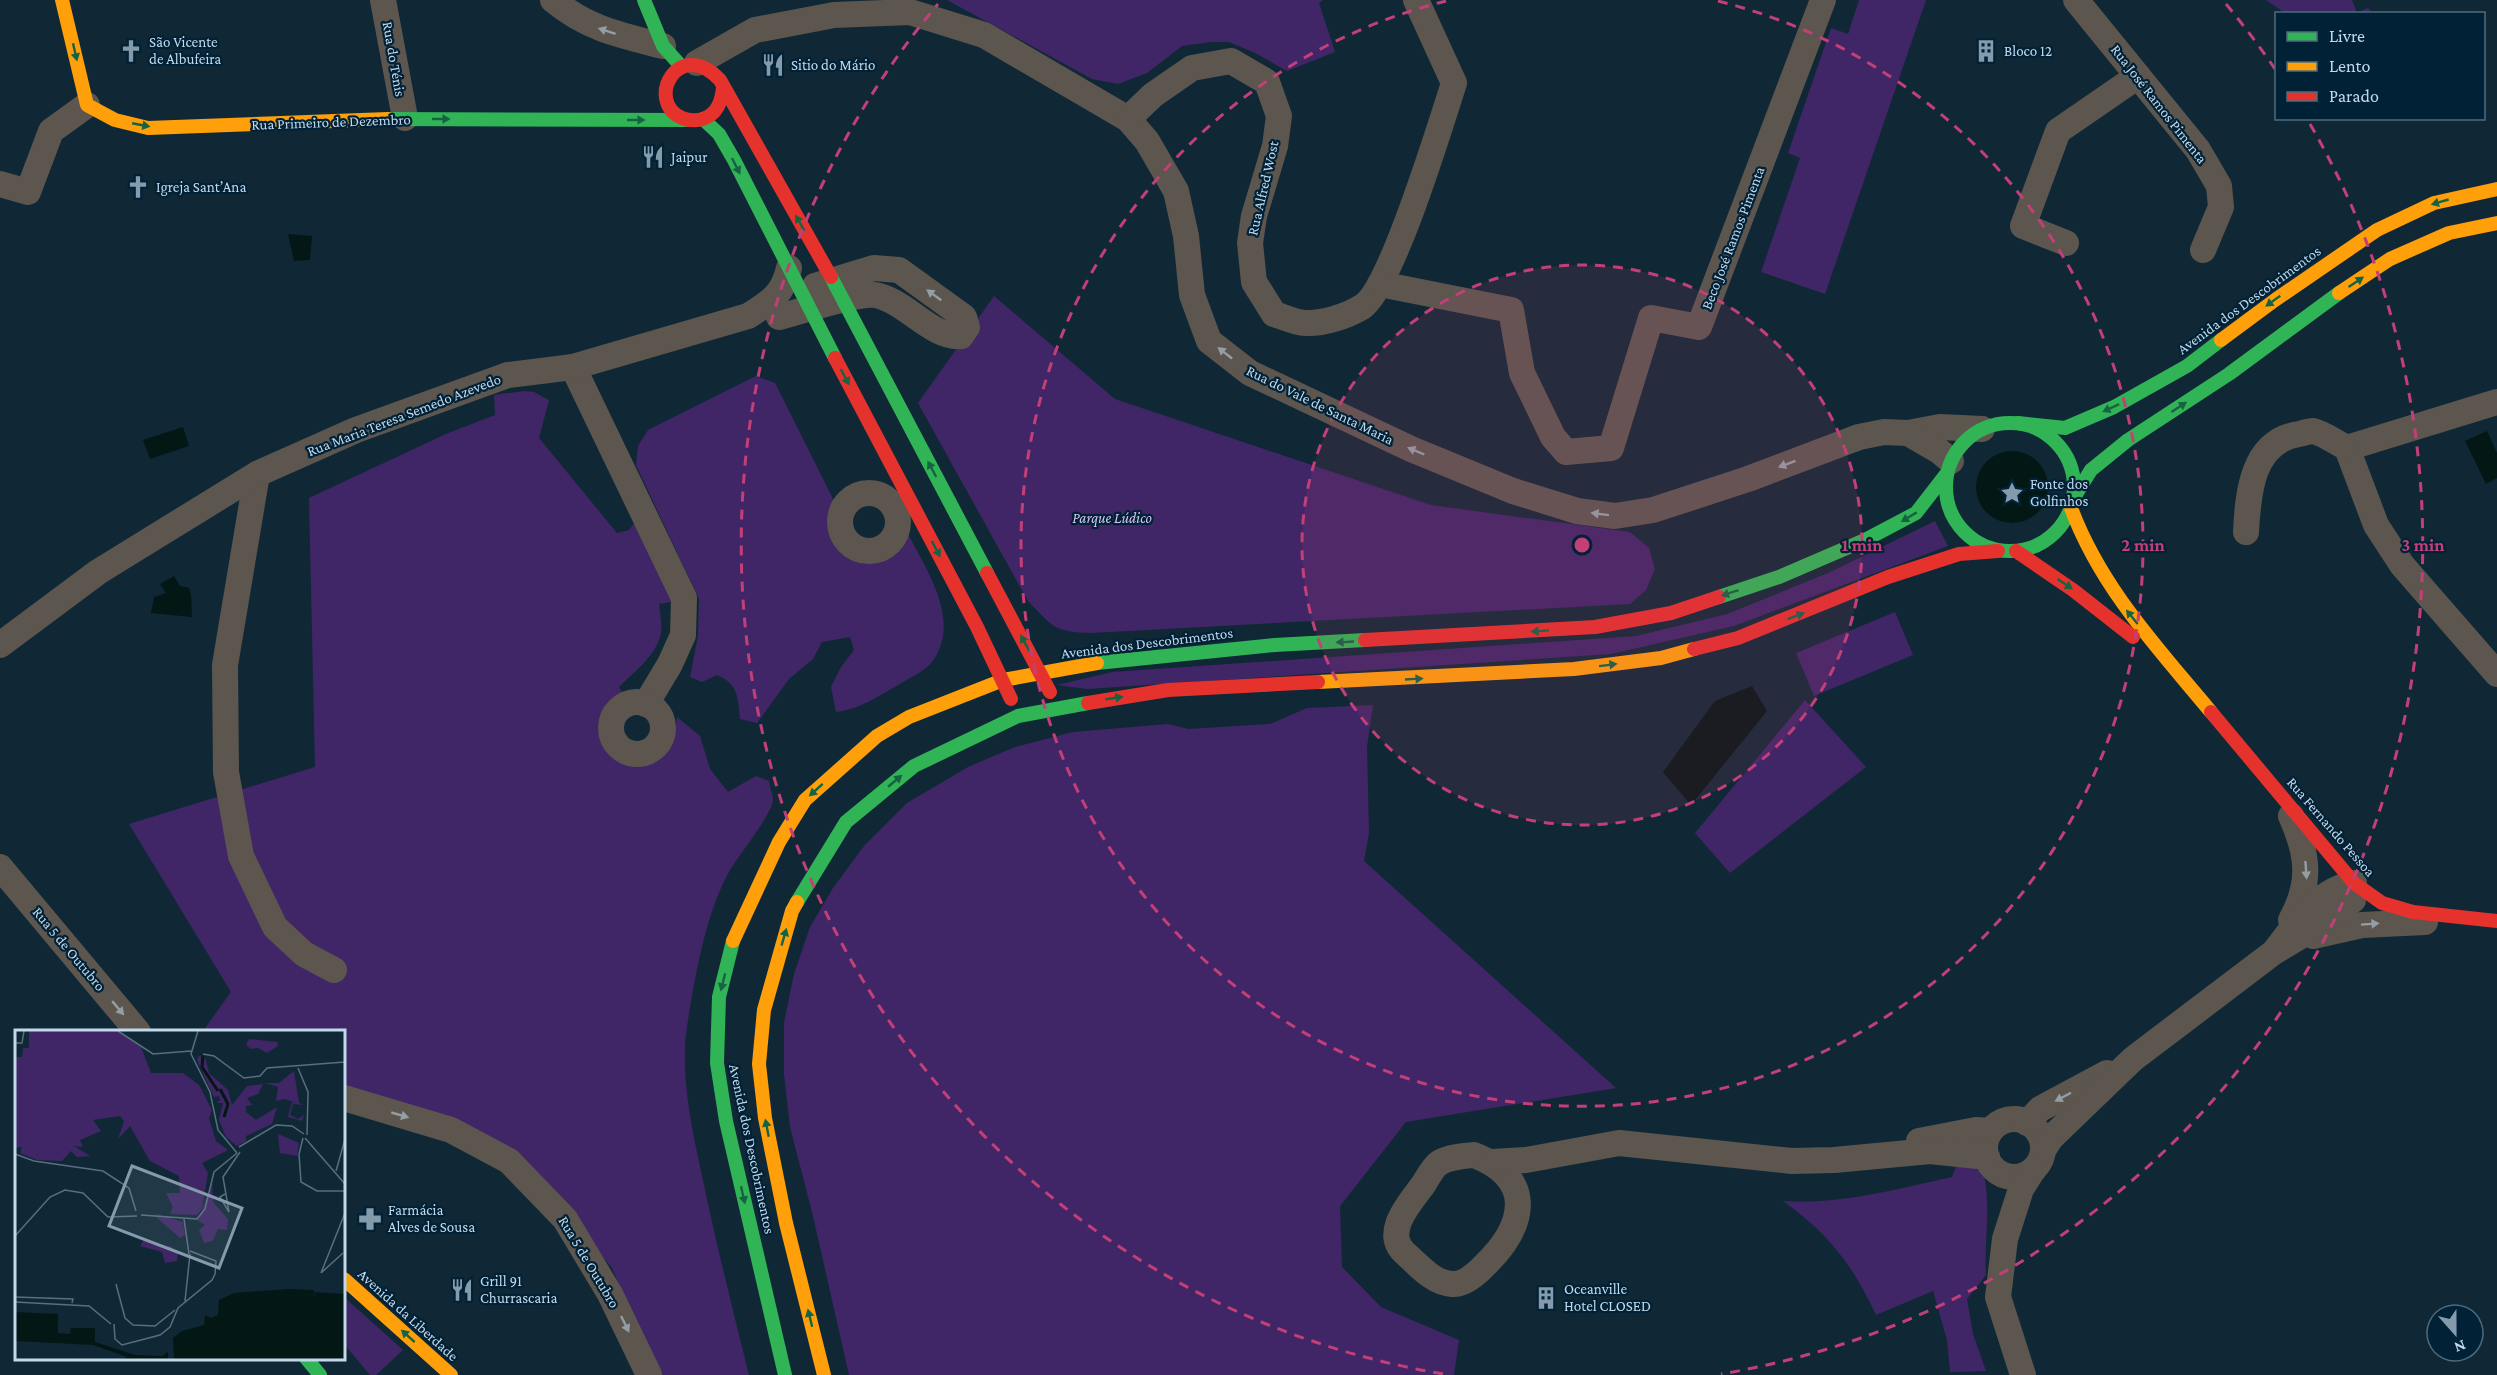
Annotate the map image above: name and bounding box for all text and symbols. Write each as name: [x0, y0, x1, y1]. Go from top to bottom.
legend: [2275, 12, 2485, 120]
street label: Rua do Ténis: [380, 20, 408, 98]
one-way arrow: [598, 26, 616, 35]
text: Livre: [2329, 26, 2365, 46]
place label: São Vicente de Albufeira: [149, 34, 221, 67]
church icon: São Vicente de Albufeira: [118, 38, 144, 64]
building icon: Bloco 12: [1973, 38, 1999, 64]
street label: Rua José Ramos Pimenta: [2107, 41, 2210, 167]
one-way arrow: [71, 43, 80, 62]
place label: Bloco 12: [2004, 43, 2052, 59]
restaurant icon: Sitio do Mário: [760, 52, 786, 78]
text: Lento: [2329, 56, 2370, 76]
place label: Sitio do Mário: [791, 57, 875, 73]
text: Parado: [2329, 86, 2379, 106]
street label: Rua Primeiro de Dezembro: [251, 111, 411, 133]
one-way arrow: [431, 114, 450, 123]
one-way arrow: [626, 115, 645, 125]
one-way arrow: [132, 121, 151, 130]
street label: Rua Alfred Wost: [1244, 138, 1282, 237]
restaurant icon: Jaipur: [640, 144, 666, 170]
place label: Jaipur: [669, 149, 708, 166]
one-way arrow: [731, 157, 741, 175]
street label: Beco José Ramos Pimenta: [1698, 164, 1769, 312]
church icon: Igreja Sant’Ana: [125, 174, 151, 200]
place label: Igreja Sant’Ana: [156, 179, 246, 196]
one-way arrow: [2431, 198, 2449, 207]
one-way arrow: [795, 215, 806, 231]
street label: Avenida dos Descobrimentos: [2174, 243, 2324, 357]
one-way arrow: [2347, 276, 2363, 288]
one-way arrow: [926, 289, 941, 301]
one-way arrow: [2266, 295, 2281, 307]
one-way arrow: [1217, 347, 1232, 359]
street label: Rua do Vale de Santa Maria: [1244, 362, 1396, 448]
one-way arrow: [840, 368, 850, 385]
street label: Rua Maria Teresa Semedo Azevedo: [305, 371, 503, 459]
one-way arrow: [2171, 401, 2188, 412]
one-way arrow: [2102, 404, 2119, 413]
one-way arrow: [1407, 446, 1425, 455]
one-way arrow: [927, 460, 937, 477]
one-way arrow: [1778, 460, 1796, 470]
place label: Fonte dos Golfinhos: [2030, 476, 2088, 509]
place icon: Fonte dos Golfinhos: [1999, 480, 2025, 506]
one-way arrow: [1590, 509, 1609, 518]
park label: Parque Lúdico: [1072, 510, 1152, 527]
one-way arrow: [1901, 511, 1917, 522]
centre of rings: [1572, 535, 1592, 555]
text: 1 min: [1842, 535, 1883, 555]
text: 2 min: [2121, 535, 2165, 555]
text: 3 min: [2401, 535, 2445, 555]
one-way arrow: [931, 541, 941, 558]
one-way arrow: [2056, 578, 2072, 590]
one-way arrow: [1721, 589, 1739, 599]
one-way arrow: [2127, 610, 2139, 625]
one-way arrow: [1788, 611, 1806, 621]
street label: Avenida dos Descobrimentos: [1060, 624, 1234, 661]
one-way arrow: [1530, 626, 1549, 635]
one-way arrow: [1020, 635, 1030, 652]
one-way arrow: [1336, 637, 1355, 646]
one-way arrow: [1599, 660, 1618, 669]
one-way arrow: [1405, 674, 1424, 683]
one-way arrow: [1105, 693, 1124, 702]
street label: Rua Fernando Pessoa: [2284, 774, 2378, 880]
one-way arrow: [888, 775, 903, 788]
one-way arrow: [809, 783, 824, 796]
one-way arrow: [2301, 861, 2310, 880]
street label: Rua 5 de Outubro: [29, 904, 109, 994]
one-way arrow: [2360, 920, 2379, 929]
one-way arrow: [780, 928, 789, 946]
one-way arrow: [717, 973, 727, 991]
one-way arrow: [112, 1000, 125, 1016]
inset map: [15, 1030, 345, 1360]
street label: Avenida dos Descobrimentos: [726, 1063, 778, 1235]
one-way arrow: [2055, 1092, 2072, 1102]
one-way arrow: [391, 1110, 409, 1120]
one-way arrow: [762, 1118, 771, 1137]
one-way arrow: [739, 1185, 749, 1204]
place label: Farmácia Alves de Sousa: [388, 1202, 475, 1235]
pharmacy icon: Farmácia Alves de Sousa: [357, 1206, 383, 1232]
street label: Rua 5 de Outubro: [555, 1213, 623, 1311]
street label: Avenida da Liberdade: [355, 1266, 462, 1364]
place label: Grill 91 Churrascaria: [480, 1273, 557, 1306]
restaurant icon: Grill 91 Churrascaria: [449, 1277, 475, 1303]
place label: Oceanville Hotel CLOSED: [1564, 1281, 1651, 1314]
building icon: Oceanville Hotel CLOSED: [1533, 1285, 1559, 1311]
north arrow: [2425, 1303, 2485, 1363]
one-way arrow: [804, 1309, 814, 1327]
one-way arrow: [620, 1315, 629, 1332]
one-way arrow: [400, 1329, 415, 1343]
text: N: [2452, 1337, 2468, 1356]

